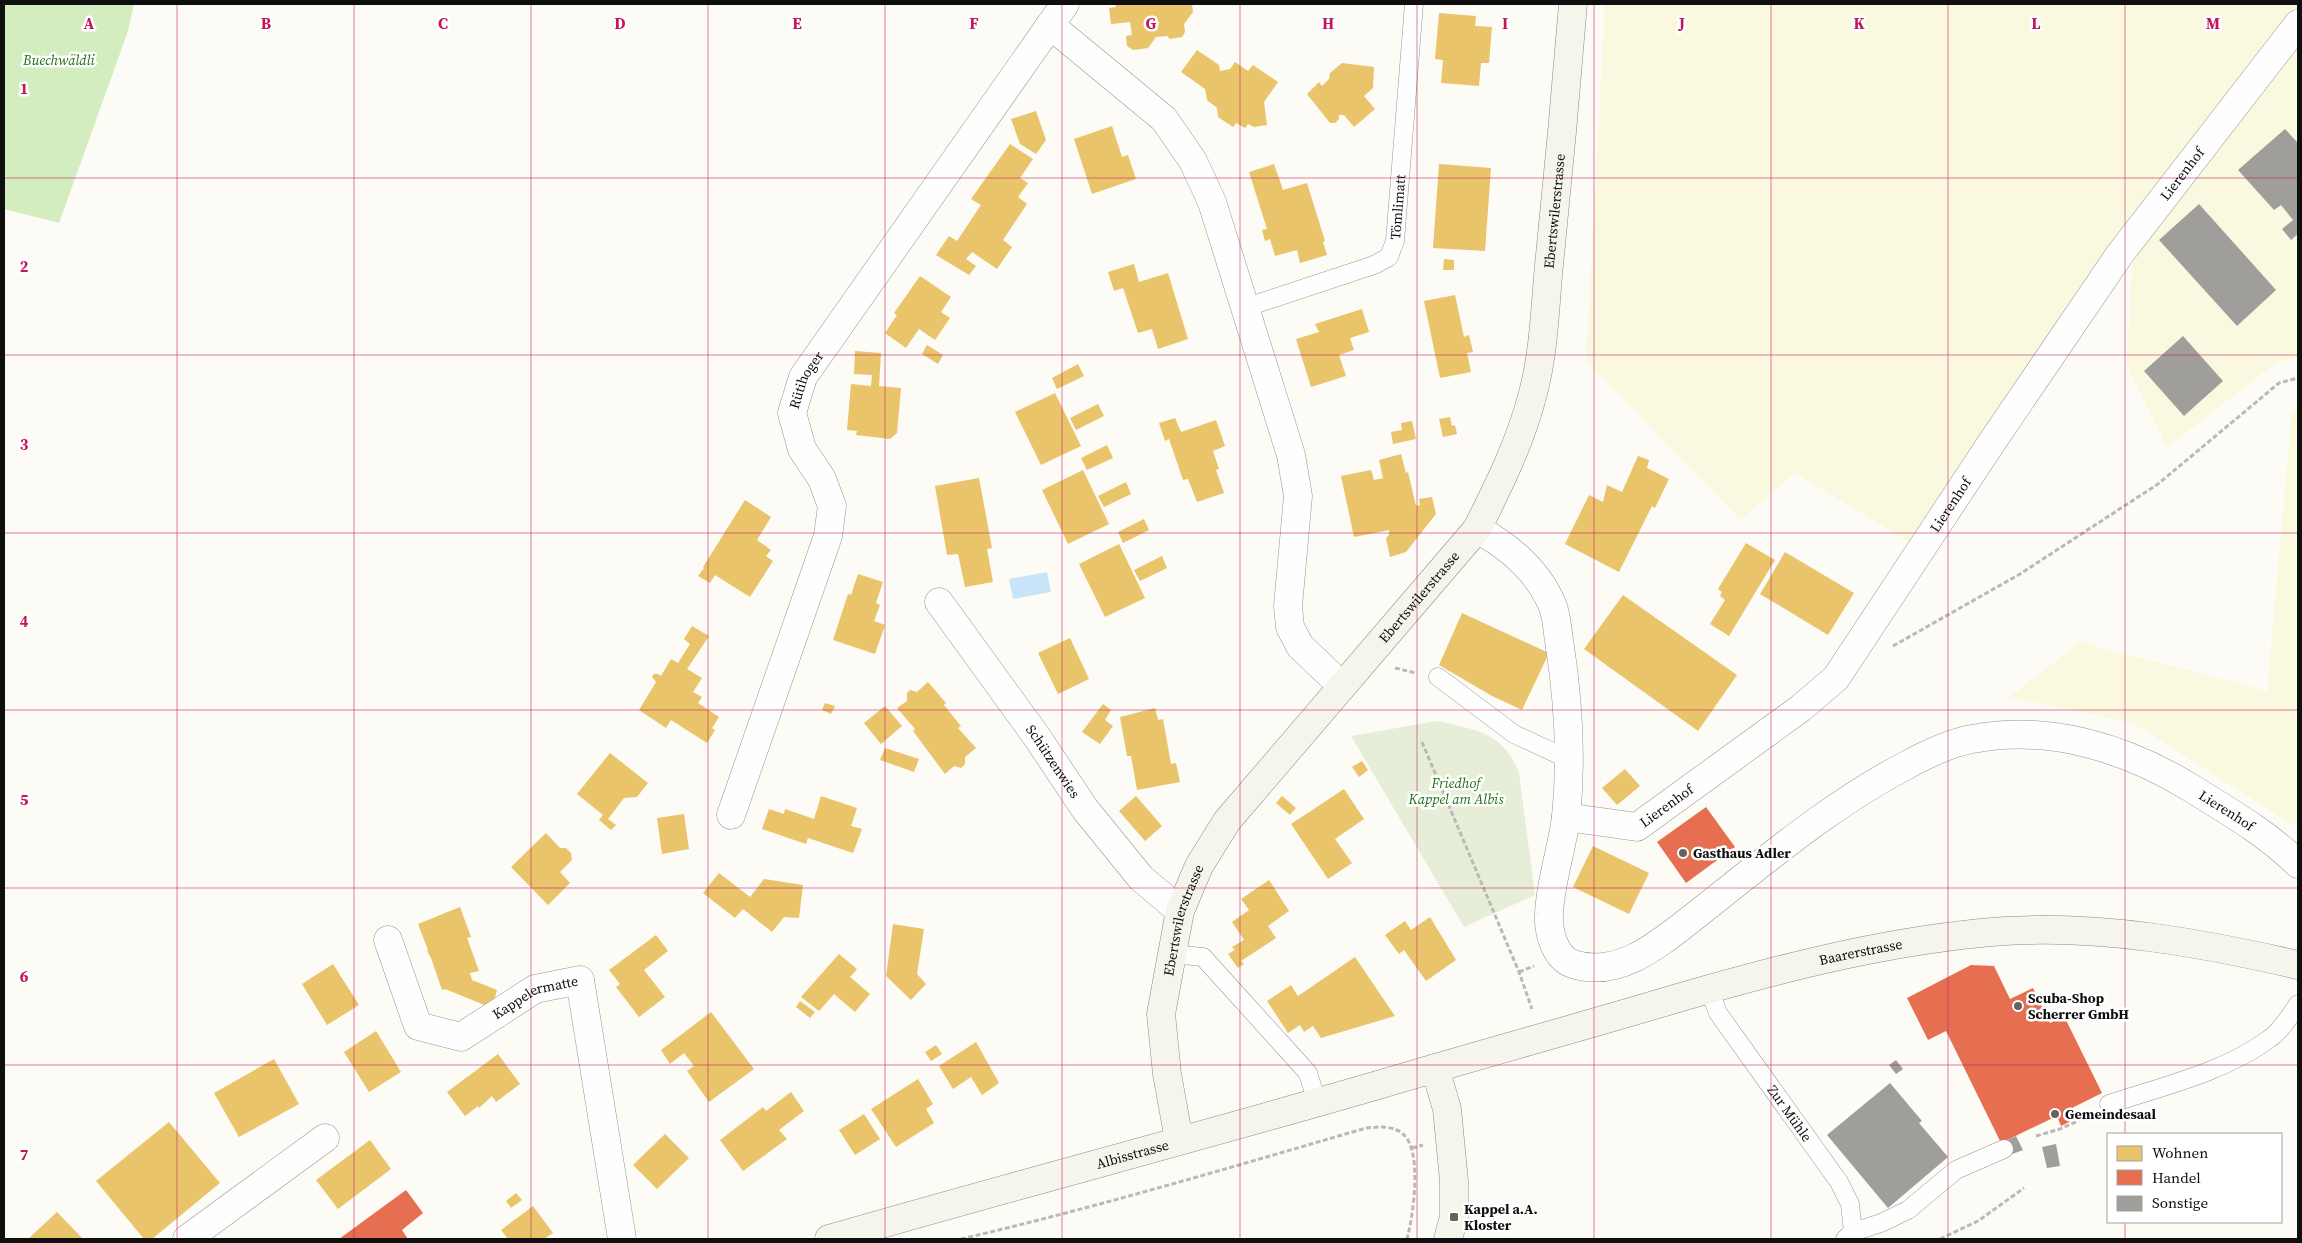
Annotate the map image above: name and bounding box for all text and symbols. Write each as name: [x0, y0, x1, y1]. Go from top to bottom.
text: A: [84, 12, 95, 34]
text: B: [261, 12, 272, 34]
text: C: [438, 12, 448, 34]
text: D: [614, 12, 626, 34]
text: E: [792, 12, 802, 34]
text: F: [969, 12, 979, 34]
text: G: [1146, 12, 1157, 34]
text: H: [1322, 12, 1334, 34]
text: I: [1502, 12, 1508, 34]
text: J: [1678, 12, 1685, 34]
text: K: [1853, 12, 1865, 34]
text: L: [2031, 12, 2041, 34]
text: M: [2206, 12, 2220, 34]
park label: Buechwäldli: [22, 50, 96, 70]
text: 1: [20, 77, 28, 99]
street label: Lierenhof: [2155, 142, 2210, 205]
street label: Ebertswilerstrasse: [1539, 153, 1570, 270]
street label: Tömlimatt: [1385, 173, 1410, 240]
text: 2: [20, 255, 29, 277]
street label: Rütihoger: [784, 347, 828, 411]
text: 3: [20, 433, 29, 455]
street label: Lierenhof: [1925, 473, 1977, 536]
street label: Ebertswilerstrasse: [1374, 547, 1464, 647]
text: 4: [20, 610, 29, 632]
street label: Schützenwies: [1021, 720, 1085, 802]
park label: Friedhof Kappel am Albis: [1408, 773, 1504, 809]
street label: Lierenhof: [1635, 779, 1698, 832]
street label: Lierenhof: [2195, 785, 2260, 836]
text: 5: [20, 788, 29, 810]
place label: Gasthaus Adler: [1693, 843, 1791, 863]
marker: Gasthaus Adler: [1677, 847, 1689, 859]
street label: Ebertswilerstrasse: [1158, 861, 1208, 978]
street label: Baarerstrasse: [1817, 934, 1904, 970]
text: 6: [20, 965, 29, 987]
street label: Kappelermatte: [488, 971, 580, 1024]
place label: Scuba-Shop Scherrer GmbH: [2028, 988, 2129, 1024]
marker: Scuba-Shop Scherrer GmbH: [2012, 1000, 2024, 1012]
street label: Zur Mühle: [1763, 1081, 1817, 1146]
place label: Gemeindesaal: [2065, 1104, 2157, 1124]
marker: Gemeindesaal: [2049, 1108, 2061, 1120]
legend: [2107, 1133, 2282, 1223]
street label: Albisstrasse: [1094, 1135, 1171, 1174]
text: Wohnen: [2152, 1142, 2208, 1163]
text: 7: [20, 1143, 29, 1165]
text: Handel: [2152, 1167, 2201, 1188]
text: Sonstige: [2152, 1192, 2208, 1213]
place label: Kappel a.A. Kloster: [1464, 1199, 1538, 1235]
marker: Kappel a.A. Kloster: [1448, 1211, 1460, 1223]

